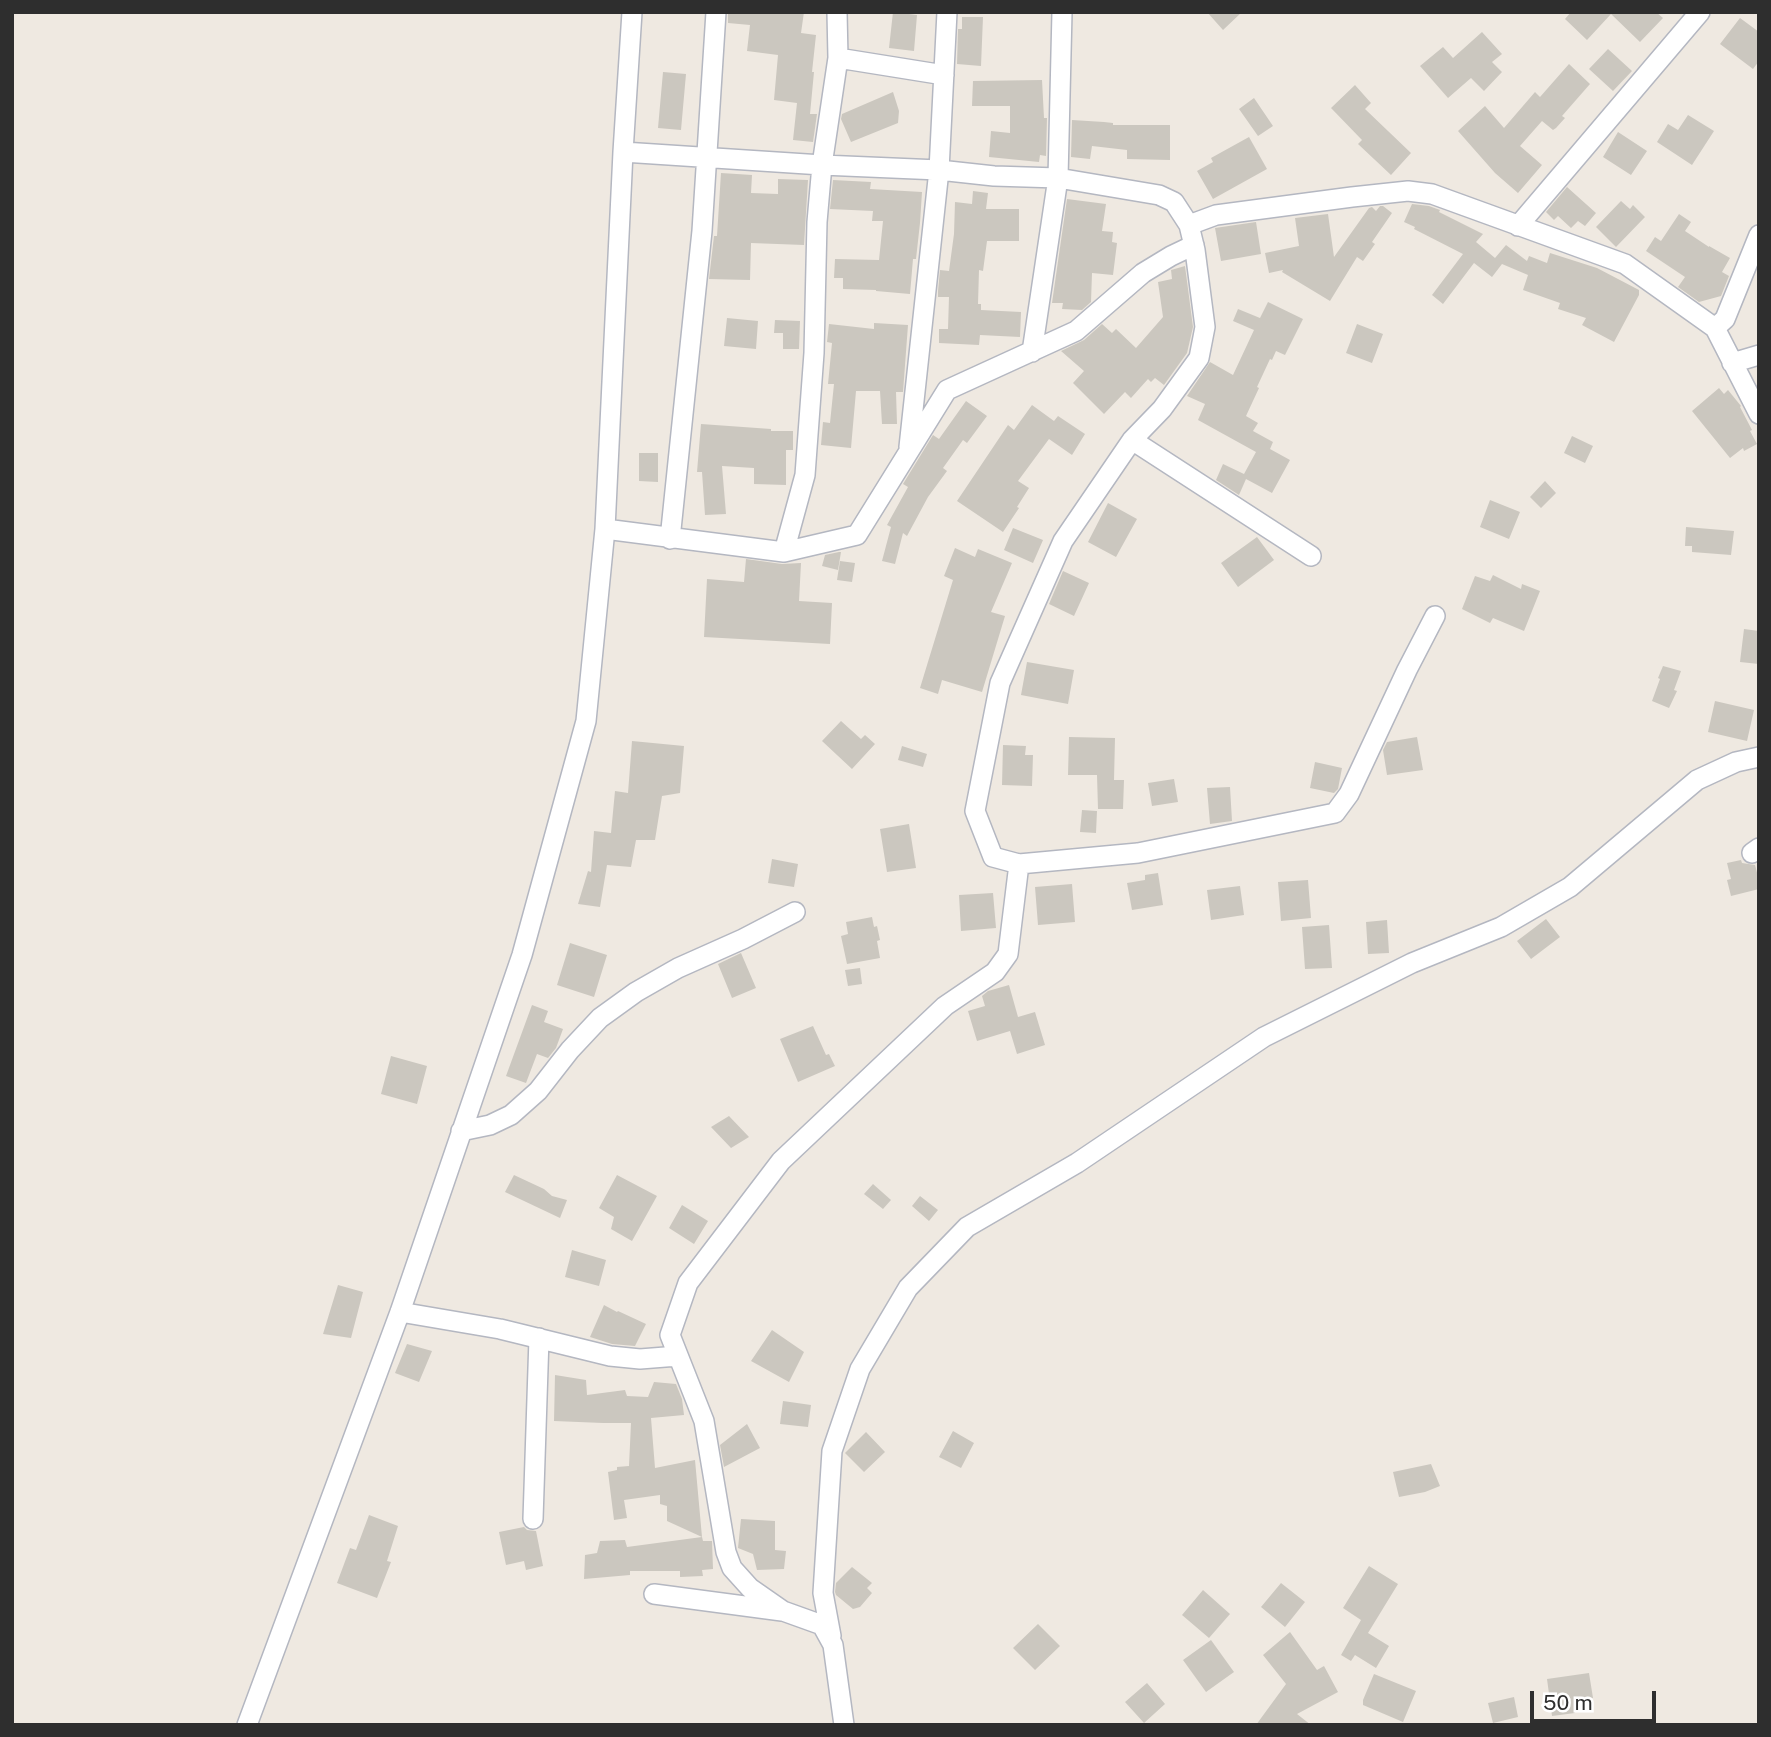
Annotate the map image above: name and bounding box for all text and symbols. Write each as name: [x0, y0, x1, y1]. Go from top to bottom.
scale bar: [1533, 1678, 1659, 1722]
text: 50 m: [1543, 1690, 1593, 1715]

